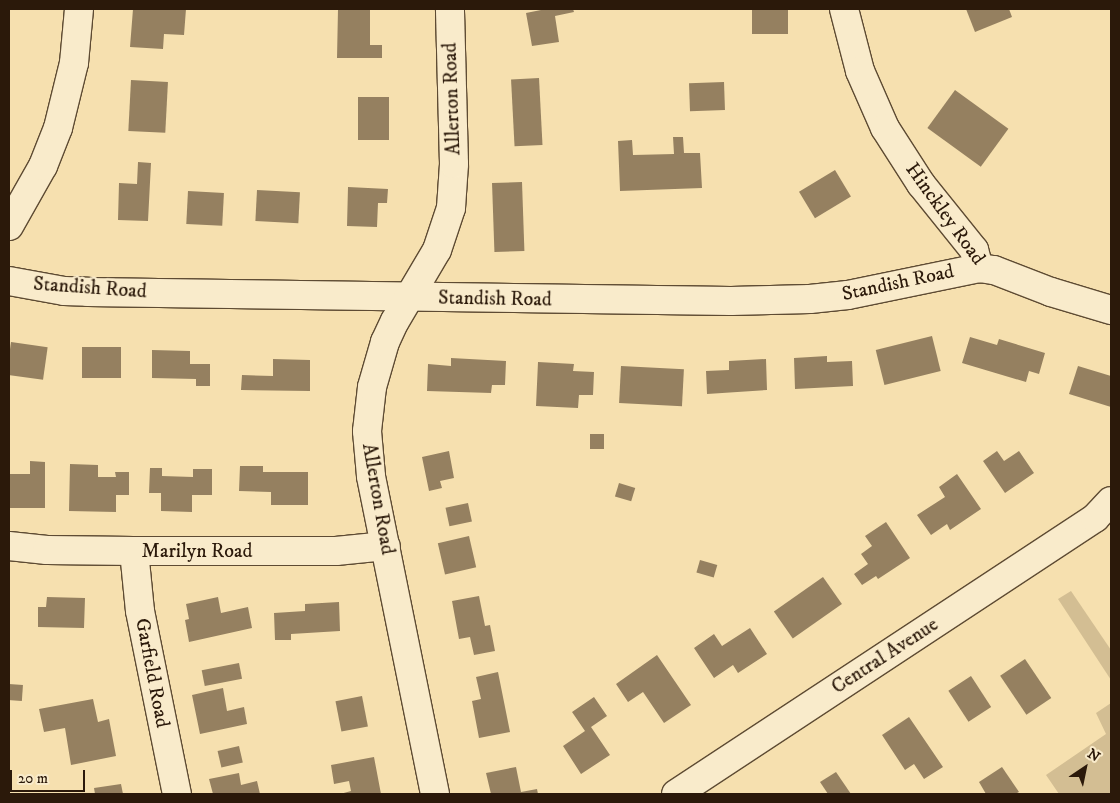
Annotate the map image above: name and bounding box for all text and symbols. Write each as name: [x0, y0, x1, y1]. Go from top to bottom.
street label: Allerton Road: [438, 42, 466, 156]
street label: Hinckley Road: [900, 158, 990, 270]
street label: Standish Road: [840, 259, 956, 307]
street label: Standish Road: [32, 272, 148, 304]
street label: Standish Road: [438, 286, 552, 312]
street label: Allerton Road: [356, 441, 400, 557]
street label: Marilyn Road: [142, 539, 252, 563]
street label: Central Avenue: [827, 613, 943, 699]
street label: Garfield Road: [130, 616, 174, 730]
north arrow: [1060, 743, 1110, 793]
text: N: [1084, 745, 1103, 766]
scale bar: [12, 760, 88, 792]
text: 20 m: [18, 769, 48, 788]

